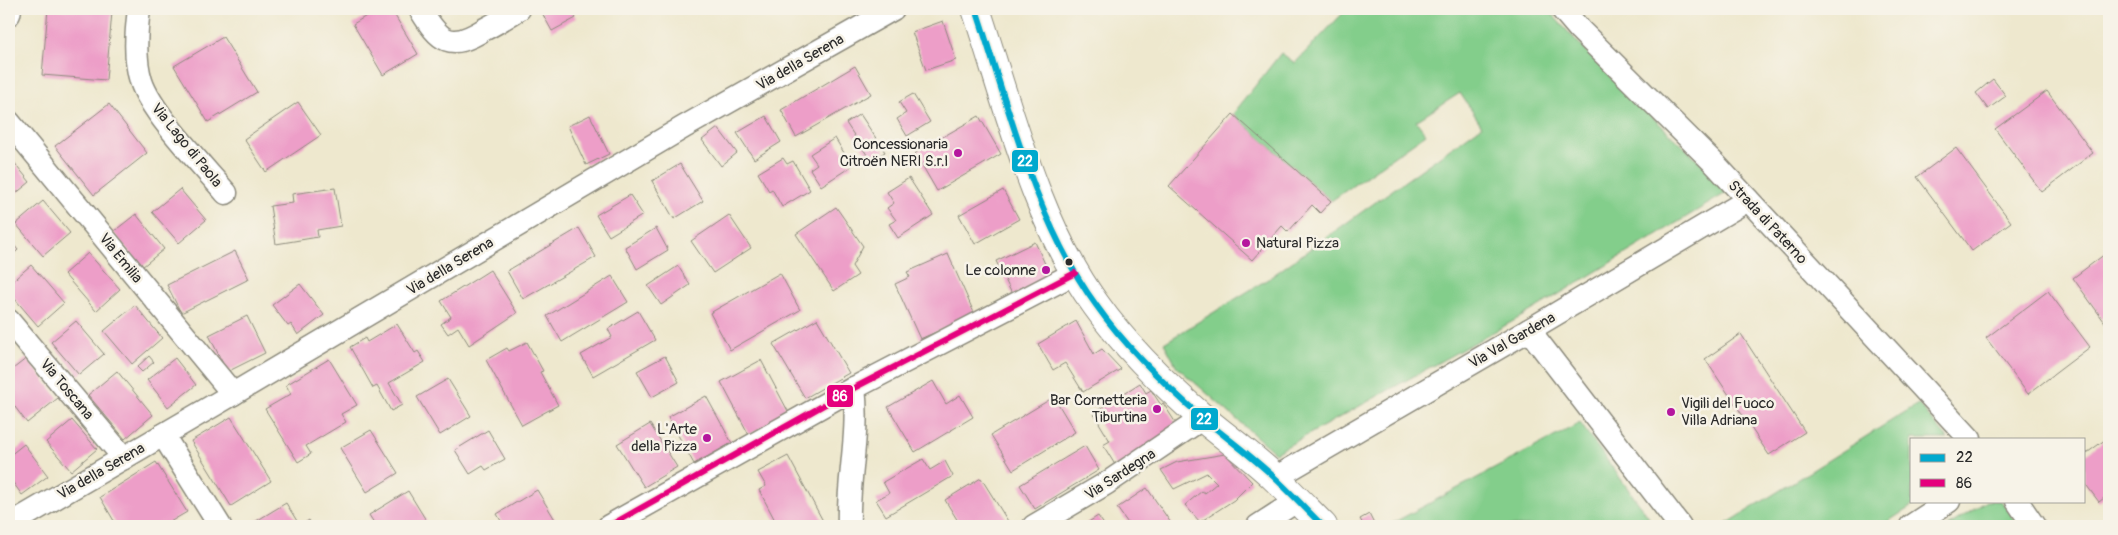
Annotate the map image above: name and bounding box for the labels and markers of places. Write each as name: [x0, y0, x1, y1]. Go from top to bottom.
place label: Concessionaria Citroën NERI S.r.l: [840, 135, 948, 171]
marker: Concessionaria Citroën NERI S.r.l: [952, 147, 964, 159]
place label: Natural Pizza: [1256, 234, 1339, 253]
marker: Natural Pizza: [1240, 237, 1252, 249]
unlabelled marker: [1064, 257, 1074, 267]
place label: Le colonne: [965, 261, 1037, 280]
marker: Le colonne: [1040, 264, 1052, 276]
place label: Bar Cornetteria Tiburtina: [1050, 391, 1147, 427]
place label: Vigili del Fuoco Villa Adriana: [1681, 394, 1774, 430]
marker: Bar Cornetteria Tiburtina: [1151, 403, 1163, 415]
marker: Vigili del Fuoco Villa Adriana: [1665, 406, 1677, 418]
place label: L'Arte della Pizza: [631, 420, 698, 456]
marker: L'Arte della Pizza: [701, 432, 713, 444]

